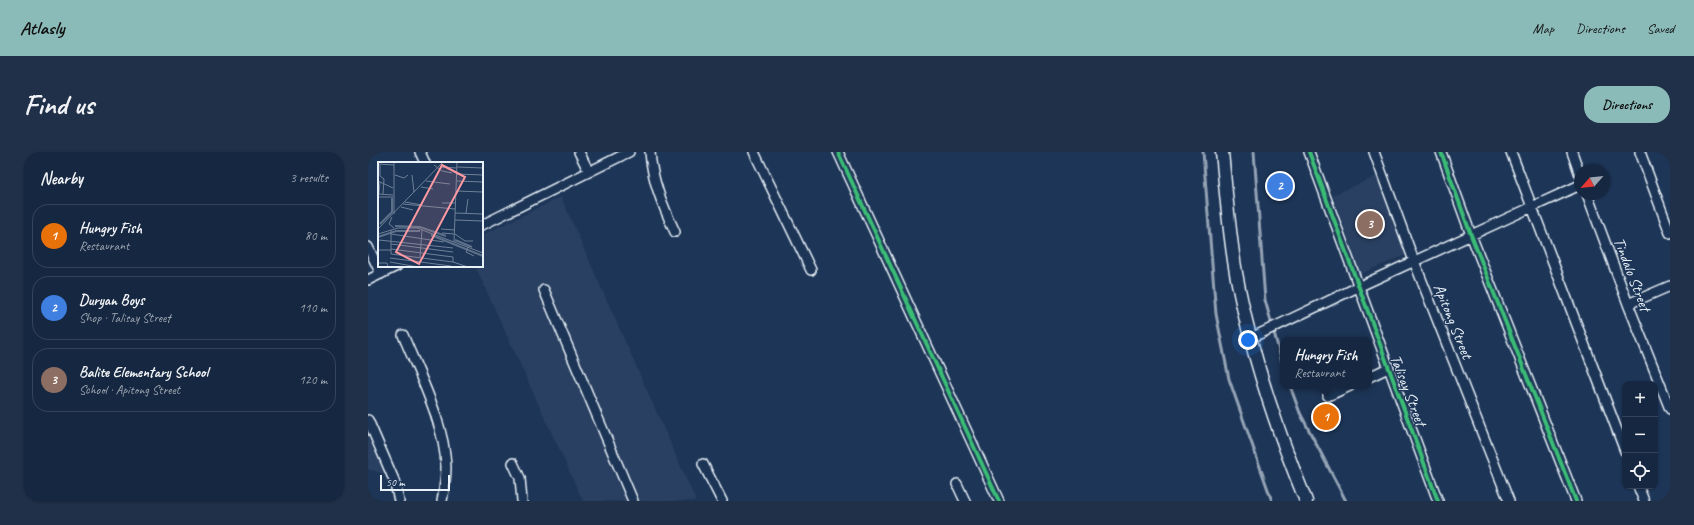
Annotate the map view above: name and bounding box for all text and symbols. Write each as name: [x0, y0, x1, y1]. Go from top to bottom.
text: Atlasly: [20, 16, 64, 40]
text: Map: [1533, 20, 1554, 37]
text: Directions: [1576, 20, 1625, 37]
text: Saved: [1647, 20, 1674, 37]
button: Directions: [1584, 86, 1670, 123]
text: Find us: [24, 87, 94, 122]
inset map: [378, 162, 483, 267]
north arrow: [1574, 164, 1610, 200]
text: Nearby: [40, 168, 83, 189]
text: 3 results: [290, 170, 328, 186]
pin: 2: [1267, 171, 1293, 201]
pin: 3: [1357, 209, 1383, 239]
text: Hungry Fish: [79, 219, 142, 238]
text: 1: [51, 228, 57, 244]
text: 80 m: [305, 228, 327, 244]
street label: Tindalo Street: [1609, 235, 1656, 317]
text: Restaurant: [79, 238, 129, 254]
street label: Apitong Street: [1429, 281, 1478, 363]
text: Duryan Boys: [79, 291, 144, 310]
text: 2: [51, 300, 57, 316]
text: 110 m: [299, 300, 327, 316]
text: Shop · Talisay Street: [79, 310, 171, 326]
your location: [1238, 330, 1258, 350]
popup: [1280, 337, 1372, 389]
text: Hungry Fish: [1295, 346, 1357, 365]
street label: Talisay Street: [1385, 352, 1432, 431]
text: Balite Elementary School: [79, 363, 208, 382]
text: Restaurant: [1295, 365, 1345, 381]
text: 3: [51, 372, 57, 388]
text: 120 m: [299, 372, 327, 388]
map controls: [1622, 381, 1658, 489]
button: +: [1622, 381, 1658, 417]
text: School · Apitong Street: [79, 382, 180, 398]
pin: 1: [1313, 402, 1339, 432]
button: −: [1622, 417, 1658, 453]
button: locate: [1622, 453, 1658, 489]
scale bar: [380, 473, 450, 492]
text: 50 m: [386, 475, 405, 489]

